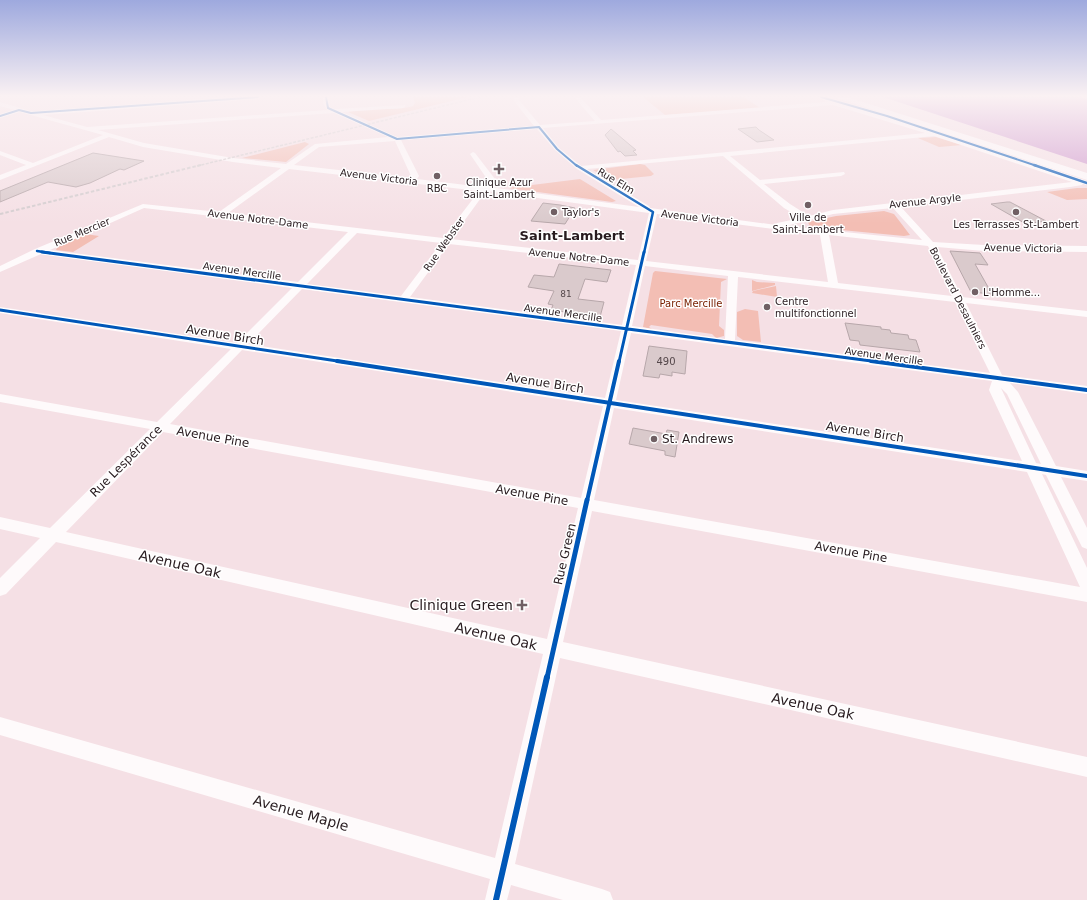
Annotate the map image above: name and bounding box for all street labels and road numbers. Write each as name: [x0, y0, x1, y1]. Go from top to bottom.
street label: Rue Elm: [596, 166, 636, 196]
street label: Avenue Victoria: [339, 167, 419, 187]
street label: Avenue Argyle: [888, 192, 962, 210]
street label: Avenue Notre-Dame: [207, 207, 309, 231]
street label: Avenue Victoria: [660, 208, 740, 228]
street label: Rue Webster: [421, 214, 467, 273]
street label: Rue Mercier: [53, 215, 112, 249]
street label: Avenue Victoria: [984, 242, 1062, 254]
street label: Boulevard Desaulniers: [928, 245, 988, 351]
street label: Avenue Notre-Dame: [528, 246, 630, 268]
street label: Avenue Mercille: [202, 260, 282, 282]
street label: Avenue Mercille: [523, 302, 603, 324]
street label: Avenue Birch: [185, 322, 265, 348]
street label: Avenue Mercille: [844, 345, 924, 367]
street label: Avenue Birch: [505, 370, 585, 396]
street label: Avenue Birch: [825, 419, 905, 445]
street label: Rue Lespérance: [87, 422, 165, 500]
street label: Avenue Pine: [175, 424, 251, 450]
street label: Avenue Pine: [494, 482, 570, 508]
street label: Rue Green: [551, 522, 579, 586]
street label: Avenue Pine: [813, 539, 889, 565]
street label: Avenue Oak: [137, 547, 224, 581]
street label: Avenue Oak: [453, 619, 540, 653]
street label: Avenue Oak: [770, 689, 857, 723]
street label: Avenue Maple: [251, 792, 351, 834]

